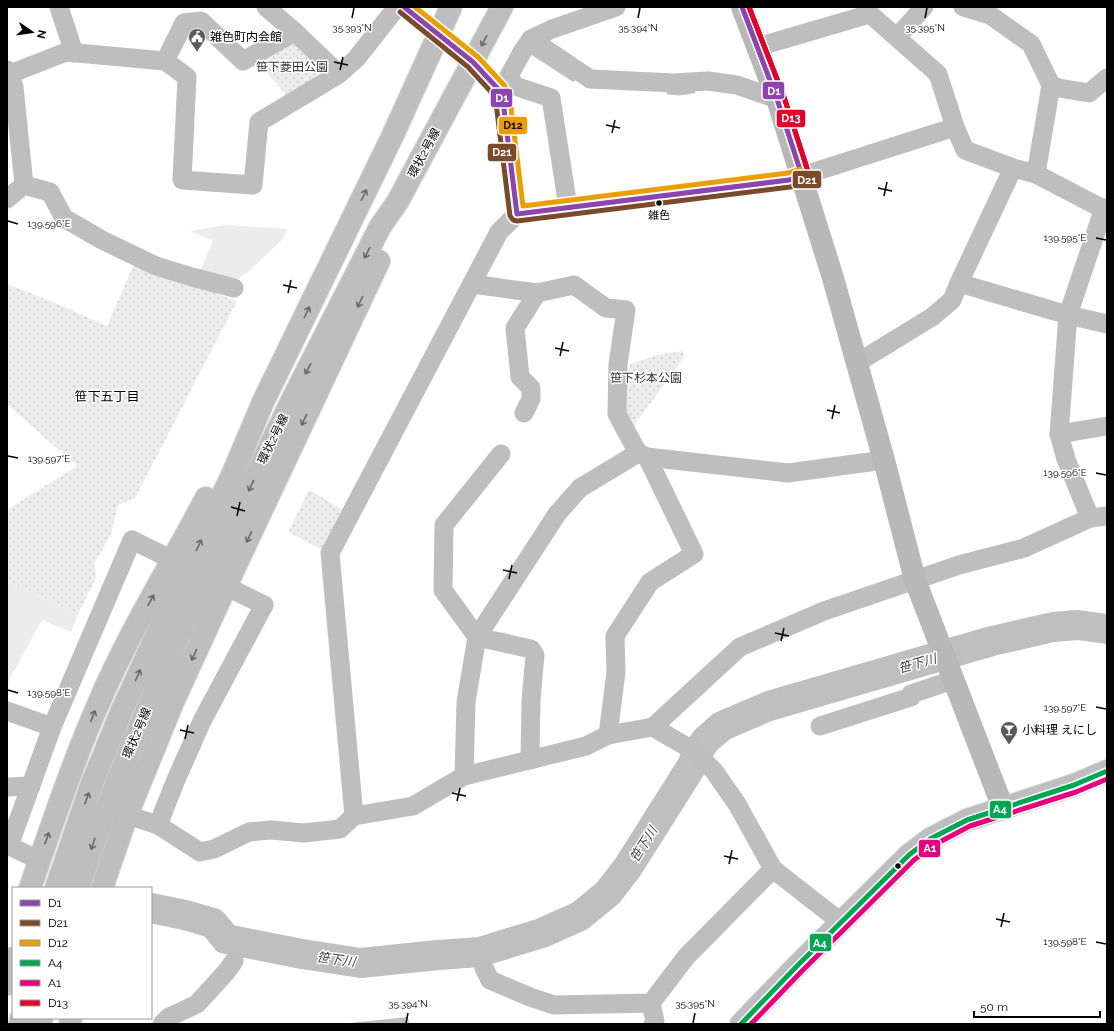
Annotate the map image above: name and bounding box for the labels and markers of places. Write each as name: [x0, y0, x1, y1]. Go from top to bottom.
public building icon: 雑色町内会館: [187, 27, 207, 52]
place label: 雑色町内会館: [210, 30, 282, 44]
marker: 雑色: [654, 198, 664, 208]
place label: 雑色: [648, 209, 670, 222]
bar icon: 小料理 えにし: [999, 720, 1019, 745]
place label: 小料理 えにし: [1022, 723, 1097, 737]
unlabelled marker: [893, 861, 903, 871]

